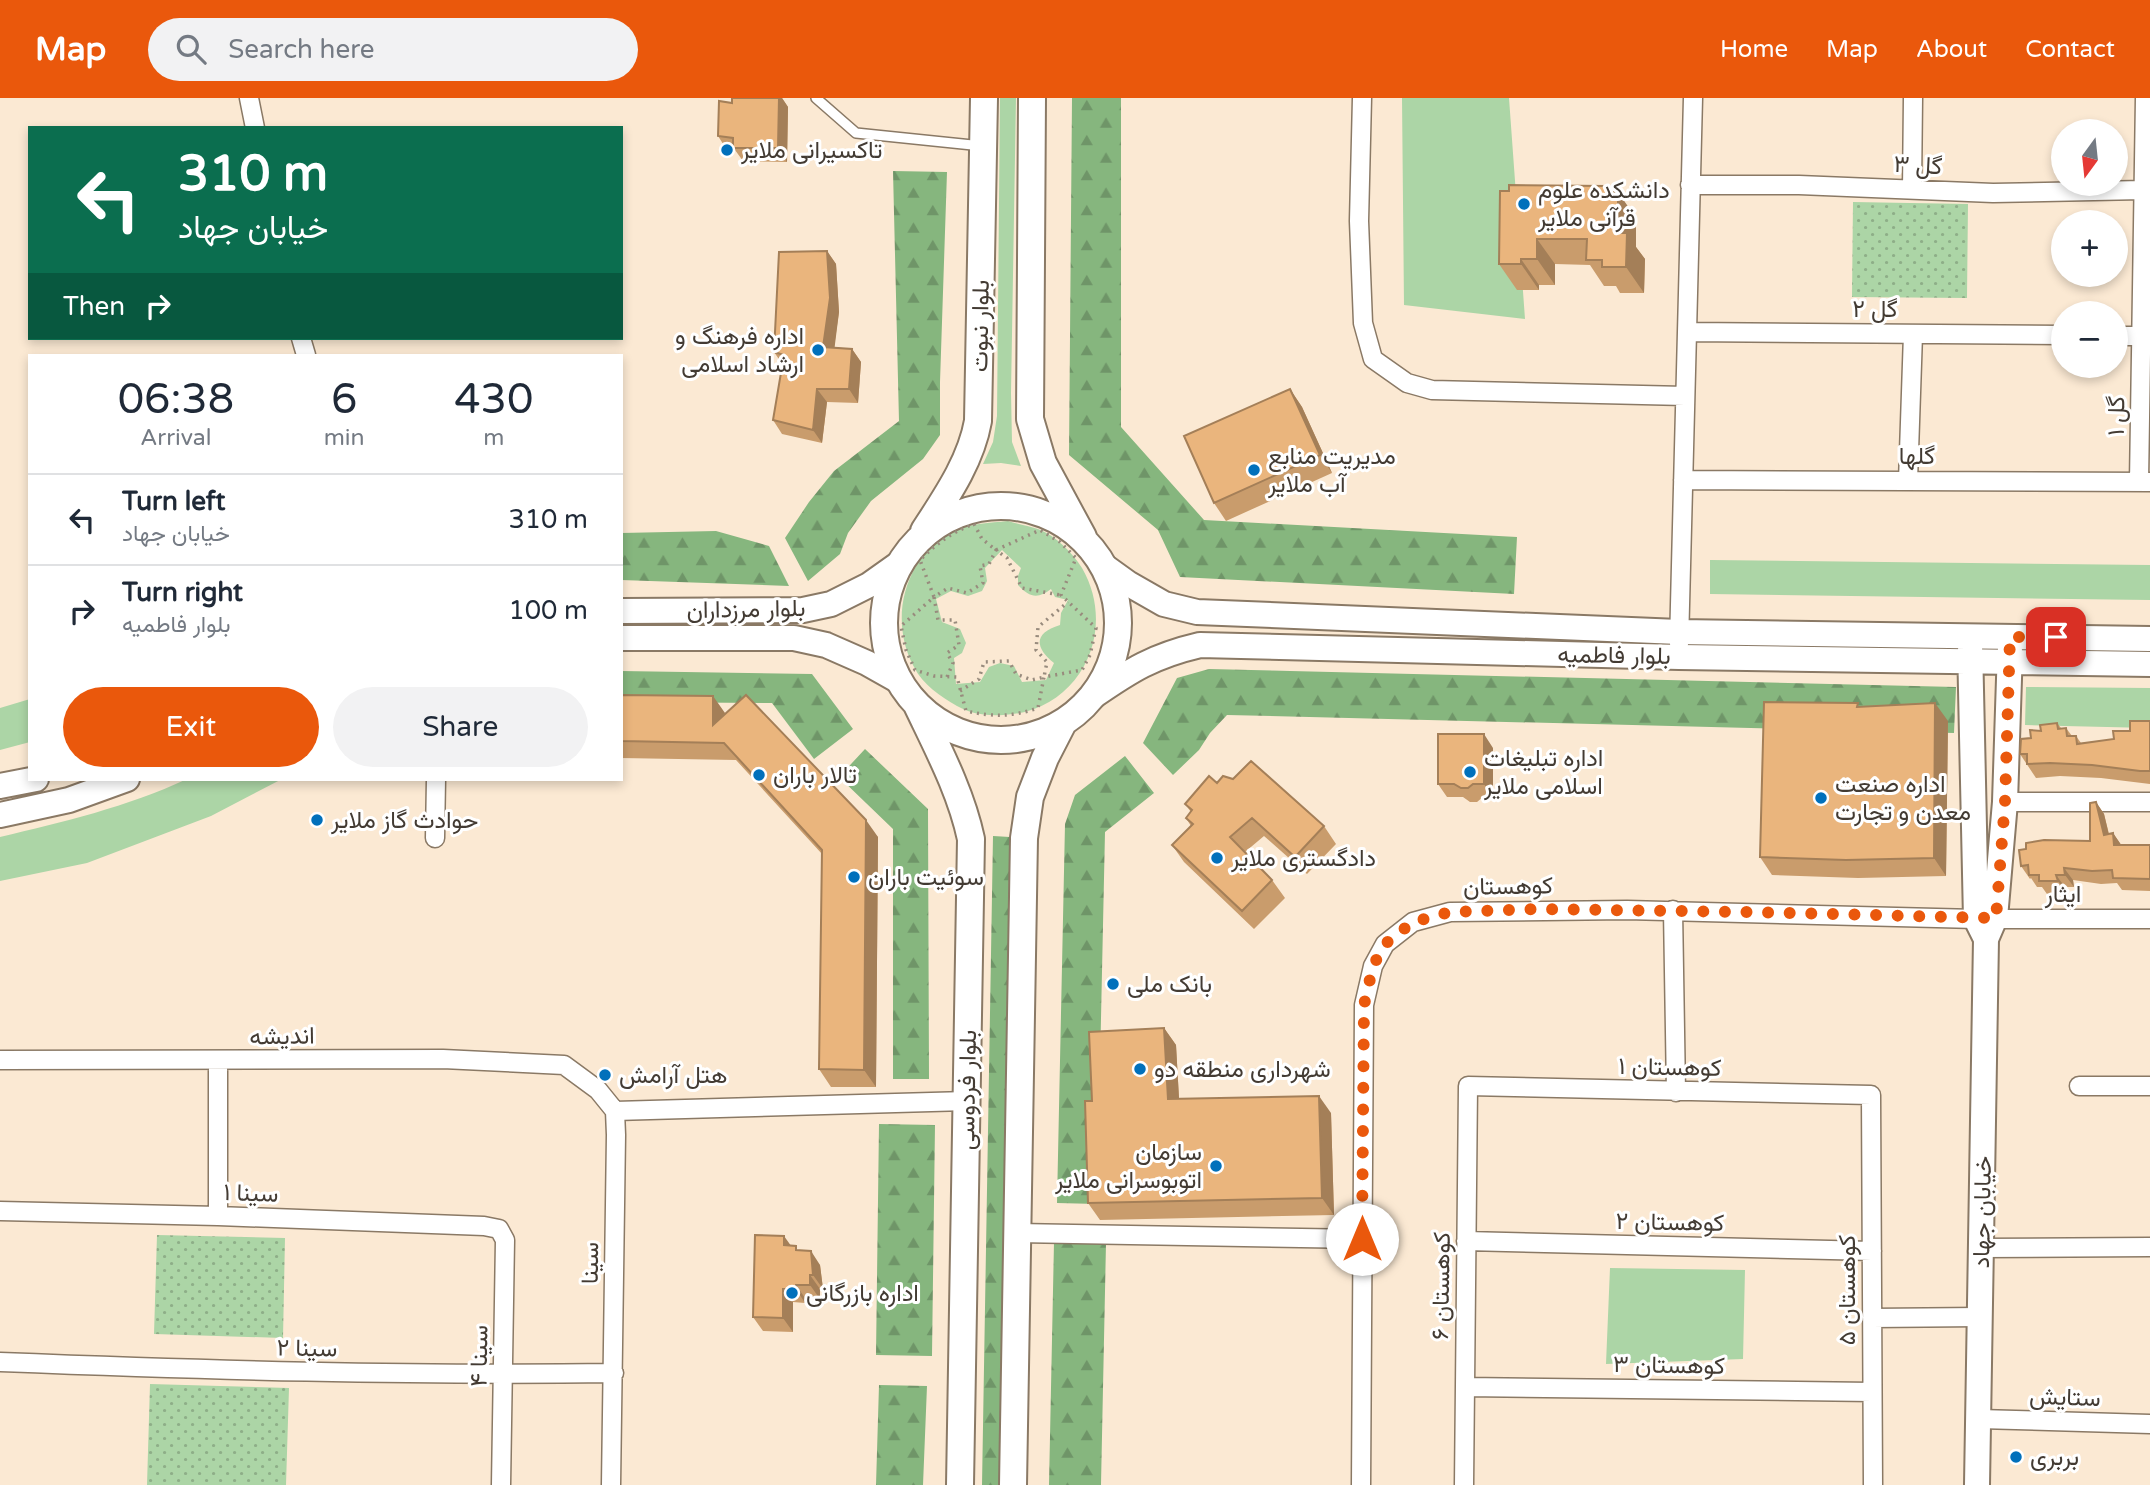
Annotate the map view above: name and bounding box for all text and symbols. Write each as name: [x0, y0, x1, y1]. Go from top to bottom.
search box: [148, 18, 638, 81]
text: Map: [35, 30, 106, 69]
icon: search: [172, 30, 210, 68]
text: Search here: [228, 34, 374, 65]
text: Home: [1720, 35, 1788, 64]
text: Map: [1826, 35, 1878, 64]
text: About: [1916, 35, 1987, 64]
text: Contact: [2025, 35, 2115, 64]
north arrow: [2051, 119, 2128, 196]
map controls: [2051, 119, 2128, 378]
place label: تاکسیرانی ملایر: [740, 136, 882, 165]
marker: تاکسیرانی ملایر: [719, 142, 735, 158]
text: 310 m: [178, 145, 328, 204]
street label: گل ۳: [1893, 150, 1943, 181]
icon: left: [63, 154, 154, 245]
place label: دانشکده علوم قرآنی ملایر: [1537, 176, 1670, 233]
marker: دانشکده علوم قرآنی ملایر: [1516, 196, 1532, 212]
text: خیابان جهاد: [178, 209, 328, 247]
button: +: [2051, 210, 2128, 287]
street label: بلوار نبوت: [965, 280, 996, 372]
icon: right: [139, 287, 177, 325]
text: Then: [63, 291, 125, 322]
street label: گل ۲: [1852, 295, 1898, 324]
button: −: [2051, 301, 2128, 378]
place label: اداره فرهنگ و ارشاد اسلامی: [675, 322, 804, 379]
marker: اداره فرهنگ و ارشاد اسلامی: [810, 342, 826, 358]
text: 06:38: [118, 374, 234, 425]
text: 6: [331, 374, 357, 425]
text: 430: [454, 374, 533, 425]
street label: گل ۱: [2102, 396, 2131, 436]
text: Arrival: [140, 424, 211, 452]
text: min: [324, 424, 365, 452]
text: m: [483, 424, 504, 452]
place label: مدیریت منابع آب ملایر: [1267, 442, 1396, 499]
street label: گلها: [1899, 442, 1935, 471]
marker: مدیریت منابع آب ملایر: [1246, 462, 1262, 478]
text: Turn left: [122, 486, 225, 517]
icon: left: [63, 501, 101, 539]
text: 310 m: [508, 504, 588, 535]
text: خیابان جهاد: [122, 520, 230, 548]
text: Turn right: [122, 577, 243, 608]
icon: right: [63, 592, 101, 630]
street label: بلوار مرزداران: [686, 594, 806, 625]
text: 100 m: [508, 595, 588, 626]
pin: [2026, 607, 2086, 667]
text: بلوار فاطمیه: [122, 611, 230, 639]
icon: arrive: [2037, 618, 2075, 656]
street label: بلوار فاطمیه: [1557, 640, 1671, 671]
button: Exit: [63, 687, 319, 767]
button: Share: [333, 687, 588, 767]
place label: اداره تبلیغات اسلامی ملایر: [1483, 744, 1603, 801]
place label: تالار باران: [773, 761, 857, 790]
marker: اداره تبلیغات اسلامی ملایر: [1462, 764, 1478, 780]
marker: تالار باران: [751, 767, 767, 783]
place label: اداره صنعت معدن و تجارت: [1835, 770, 1971, 827]
marker: اداره صنعت معدن و تجارت: [1813, 790, 1829, 806]
place label: حوادث گاز ملایر: [330, 806, 478, 835]
marker: حوادث گاز ملایر: [309, 812, 325, 828]
place label: دادگستری ملایر: [1230, 844, 1376, 873]
marker: دادگستری ملایر: [1209, 850, 1225, 866]
place label: سوئیت باران: [868, 863, 984, 892]
marker: سوئیت باران: [846, 869, 862, 885]
street label: کوهستان: [1463, 871, 1553, 902]
street label: ایثار: [2044, 880, 2081, 909]
place label: بانک ملی: [1127, 970, 1212, 999]
marker: بانک ملی: [1105, 976, 1121, 992]
street label: اندیشه: [249, 1021, 315, 1052]
street label: بلوار فردوسی: [952, 1030, 983, 1150]
street label: کوهستان ۱: [1618, 1052, 1722, 1083]
place label: شهرداری منطقه دو: [1154, 1055, 1331, 1084]
place label: هتل آرامش: [619, 1061, 727, 1090]
marker: شهرداری منطقه دو: [1132, 1061, 1148, 1077]
marker: هتل آرامش: [597, 1067, 613, 1083]
place label: سازمان اتوبوسرانی ملایر: [1054, 1138, 1202, 1195]
street label: خیابان جهاد: [1967, 1155, 1998, 1269]
marker: سازمان اتوبوسرانی ملایر: [1208, 1158, 1224, 1174]
street label: سینا ۱: [223, 1178, 279, 1209]
position arrow: [1325, 1202, 1399, 1276]
street label: کوهستان ۲: [1615, 1207, 1725, 1238]
street label: کوهستان ۶: [1426, 1232, 1457, 1340]
street label: کوهستان ۵: [1833, 1235, 1862, 1345]
street label: سینا: [576, 1242, 605, 1284]
place label: اداره بازرگانی: [806, 1279, 919, 1308]
marker: اداره بازرگانی: [784, 1285, 800, 1301]
street label: سینا ۴: [464, 1325, 495, 1387]
street label: سینا ۲: [276, 1333, 338, 1364]
street label: کوهستان ۳: [1613, 1350, 1725, 1381]
street label: ستایش: [2029, 1382, 2101, 1413]
place label: بربری: [2030, 1443, 2079, 1472]
marker: بربری: [2008, 1449, 2024, 1465]

